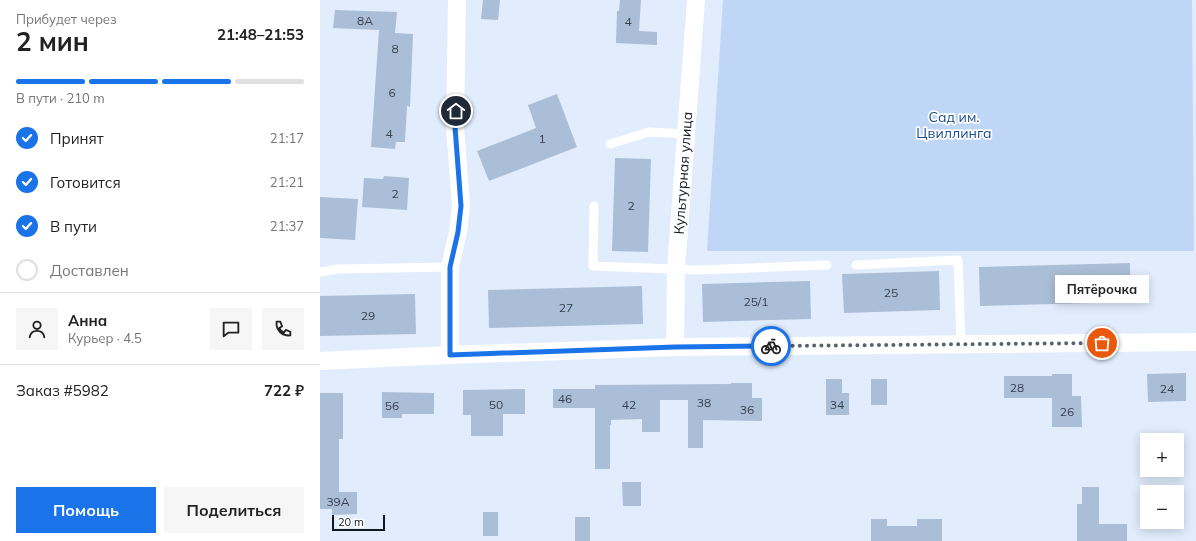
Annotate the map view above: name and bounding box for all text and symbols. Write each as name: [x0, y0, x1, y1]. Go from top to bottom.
text: Прибудет через: [16, 11, 117, 27]
house number: 8А: [357, 13, 373, 28]
house number: 4: [624, 14, 632, 29]
text: 2 мин: [16, 25, 89, 58]
text: 21:48–21:53: [217, 25, 304, 44]
house number: 8: [391, 41, 399, 56]
house number: 6: [388, 85, 396, 100]
text: В пути · 210 m: [16, 90, 105, 106]
pin: [439, 94, 473, 128]
icon: home: [445, 100, 467, 122]
park label: Сад им. Цвиллинга: [916, 108, 992, 142]
street label: Культурная улица: [670, 111, 696, 235]
house number: 4: [385, 126, 393, 141]
icon: check: [16, 127, 38, 149]
text: Принят: [50, 129, 104, 148]
text: 21:17: [270, 130, 304, 146]
house number: 1: [538, 131, 546, 146]
icon: check: [16, 171, 38, 193]
text: Готовится: [50, 173, 121, 192]
text: 21:21: [270, 174, 304, 190]
house number: 2: [391, 186, 399, 201]
house number: 2: [627, 198, 635, 213]
icon: check: [16, 215, 38, 237]
text: В пути: [50, 217, 97, 236]
text: 21:37: [270, 218, 304, 234]
text: Доставлен: [50, 261, 129, 280]
callout: Пятёрочка: [1055, 275, 1149, 303]
text: Пятёрочка: [1067, 281, 1137, 297]
house number: 25: [884, 285, 898, 300]
house number: 25/1: [743, 294, 769, 309]
house number: 27: [559, 300, 573, 315]
button: person: [16, 308, 58, 350]
button: chat: [210, 308, 252, 350]
button: phone: [262, 308, 304, 350]
house number: 29: [361, 308, 375, 323]
text: Анна: [68, 311, 107, 330]
courier: [751, 326, 791, 366]
pin: [1085, 326, 1119, 360]
text: Курьер · 4.5: [68, 330, 142, 346]
icon: bag: [1091, 332, 1113, 354]
icon: bike: [760, 335, 782, 357]
house number: 28: [1010, 380, 1024, 395]
text: Заказ #5982: [16, 381, 109, 400]
text: 722 ₽: [264, 381, 304, 400]
house number: 24: [1160, 381, 1174, 396]
house number: 46: [558, 391, 572, 406]
house number: 38: [697, 395, 711, 410]
house number: 50: [489, 397, 503, 412]
house number: 42: [622, 397, 636, 412]
house number: 34: [830, 397, 844, 412]
house number: 56: [385, 398, 399, 413]
house number: 36: [740, 402, 754, 417]
house number: 26: [1060, 404, 1074, 419]
map controls: [1140, 433, 1184, 529]
button: +: [1140, 433, 1184, 477]
button: −: [1140, 485, 1184, 529]
button: Помощь: [16, 487, 156, 533]
button: Поделиться: [164, 487, 304, 533]
house number: 39А: [326, 494, 350, 509]
scale bar: [332, 513, 385, 532]
text: 20 m: [338, 515, 364, 529]

